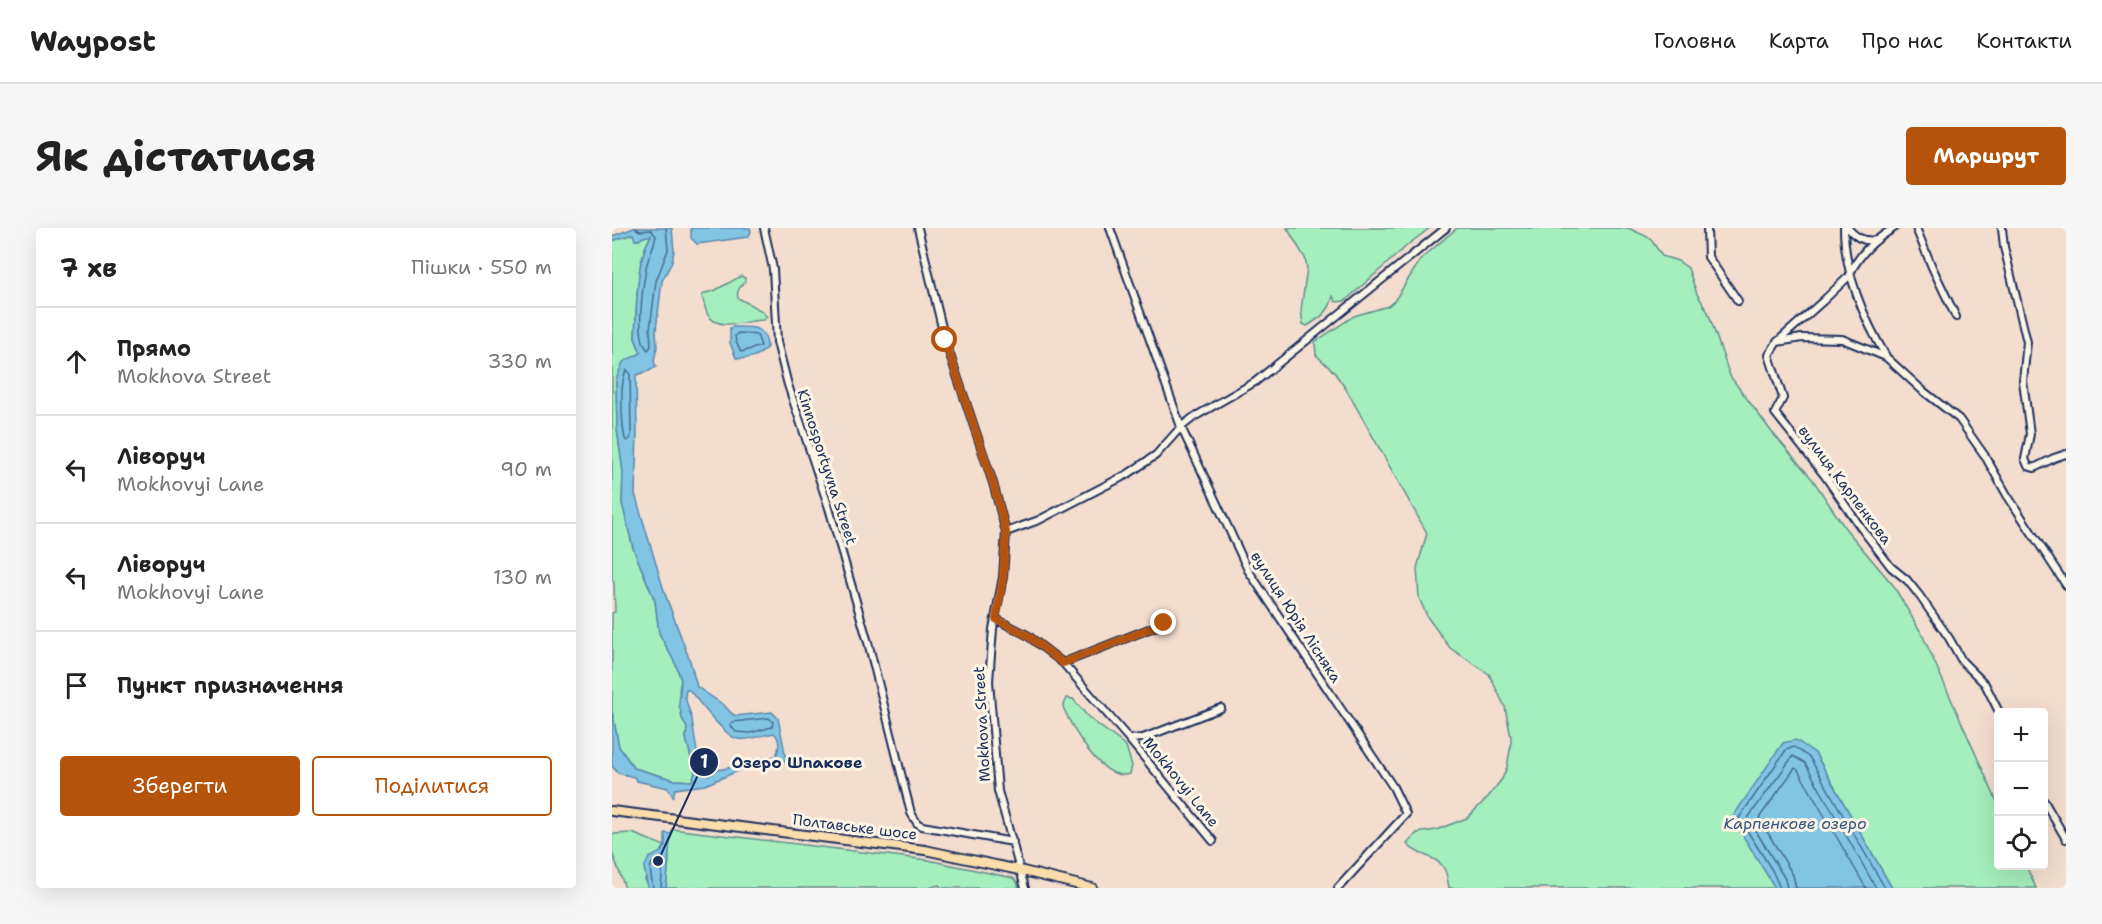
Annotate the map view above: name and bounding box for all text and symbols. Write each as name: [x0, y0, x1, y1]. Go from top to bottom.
text: Waypost: [30, 22, 156, 60]
text: Головна: [1654, 27, 1736, 55]
text: Карта: [1769, 27, 1829, 55]
text: Про нас: [1862, 27, 1943, 55]
text: Контакти: [1976, 27, 2072, 55]
button: Маршрут: [1906, 127, 2066, 185]
text: Як дістатися: [36, 128, 316, 184]
text: 7 хв: [60, 250, 117, 285]
text: Пішки · 550 m: [411, 254, 552, 280]
route start: [931, 326, 957, 352]
text: Прямо: [117, 334, 191, 363]
icon: ahead: [60, 345, 93, 378]
text: 330 m: [488, 348, 552, 374]
text: Mokhova Street: [117, 363, 271, 389]
street label: Kinnosportyvna Street: [792, 387, 862, 547]
street label: вулиця Карпенкова: [1794, 421, 1897, 549]
text: Ліворуч: [117, 442, 205, 471]
icon: left: [60, 453, 93, 486]
text: 90 m: [500, 456, 552, 482]
text: Mokhovyi Lane: [117, 471, 264, 497]
street label: вулиця Юрія Лісняка: [1246, 548, 1346, 687]
text: Ліворуч: [117, 550, 205, 579]
icon: left: [60, 561, 93, 594]
text: 130 m: [493, 564, 552, 590]
text: Mokhovyi Lane: [117, 579, 264, 605]
route end: [1150, 609, 1176, 635]
street label: Mokhova Street: [969, 666, 995, 782]
icon: arrive: [60, 669, 93, 702]
text: Пункт призначення: [117, 671, 344, 700]
map controls: [1994, 708, 2048, 870]
button: +: [1994, 708, 2048, 762]
street label: Mokhovyi Lane: [1138, 733, 1224, 831]
callout: Озеро Шпакове: [689, 745, 874, 779]
text: 1: [700, 750, 708, 774]
text: Озеро Шпакове: [731, 752, 863, 773]
button: Зберегти: [60, 756, 300, 816]
button: Поділитися: [312, 756, 552, 816]
button: −: [1994, 762, 2048, 816]
street label: Полтавське шосе: [792, 809, 918, 845]
water label: Карпенкове озеро: [1723, 813, 1867, 834]
button: locate: [1994, 816, 2048, 870]

